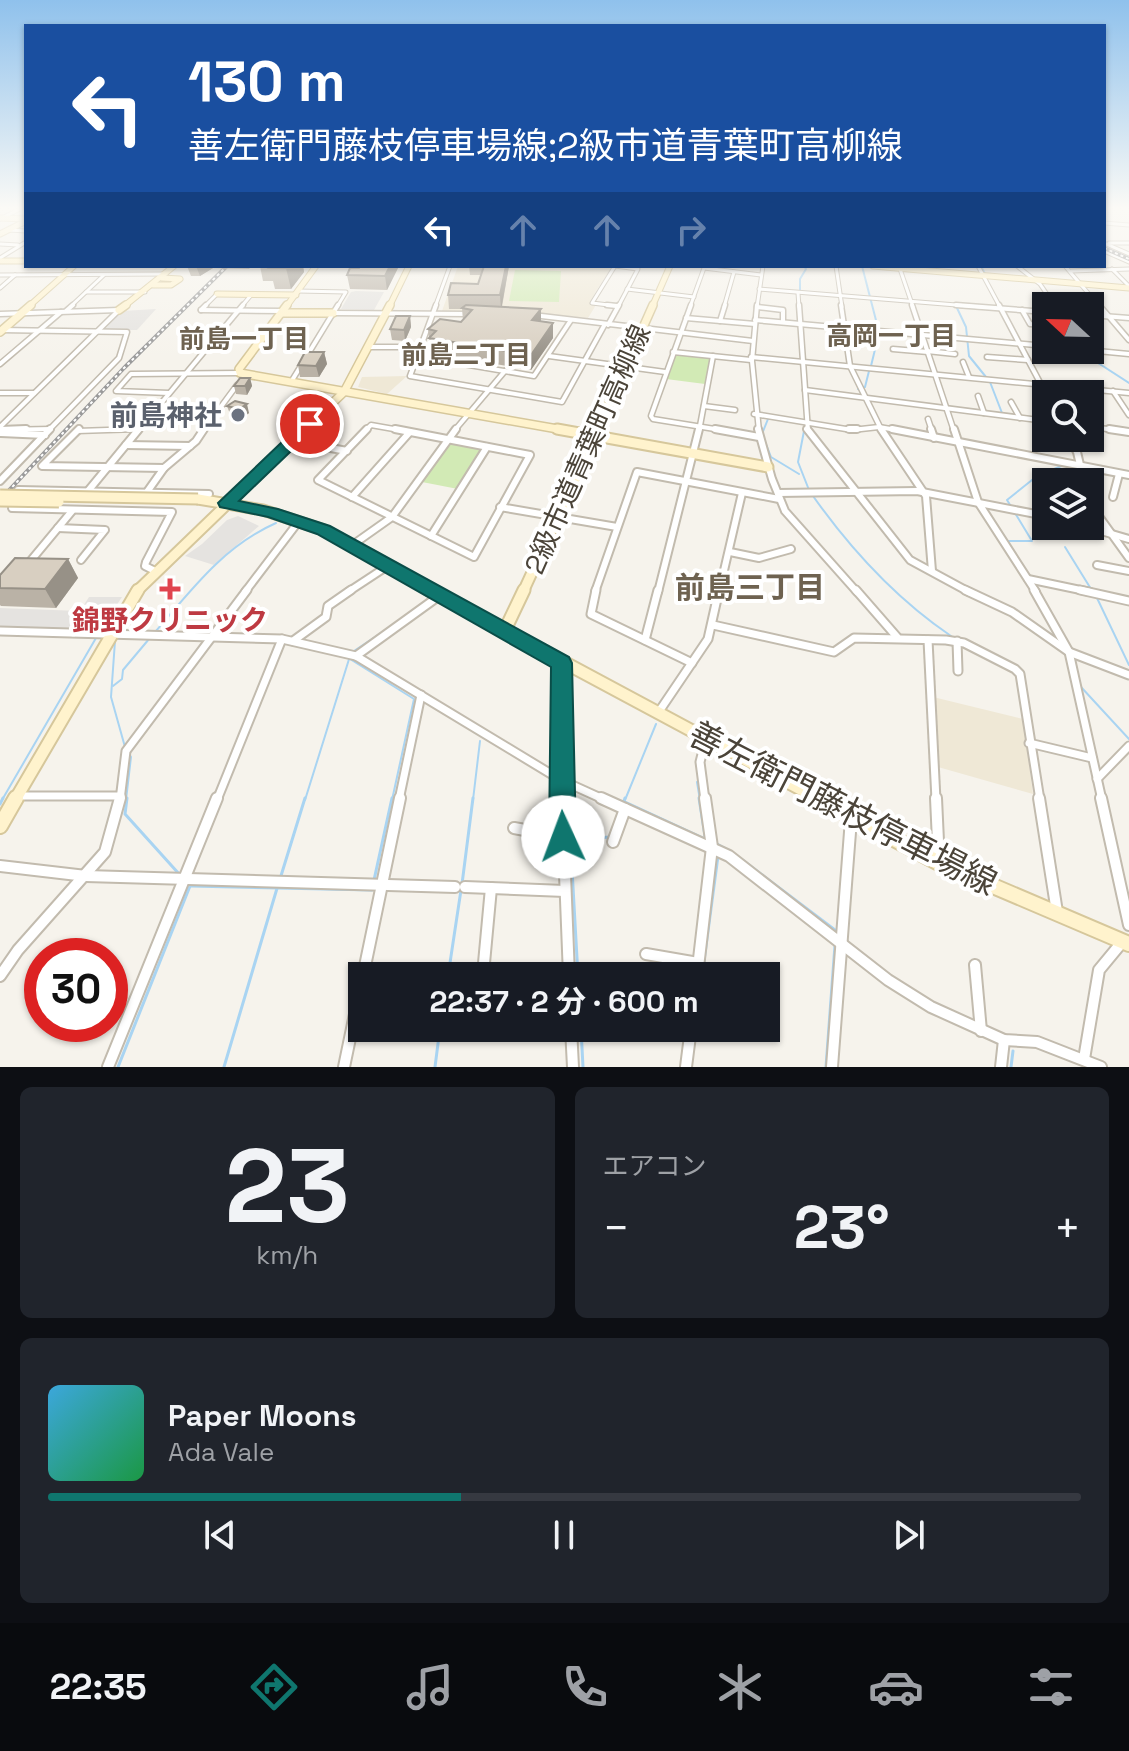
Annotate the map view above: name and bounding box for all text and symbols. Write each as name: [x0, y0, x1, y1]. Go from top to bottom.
text: 130 m: [188, 46, 346, 117]
icon: left: [56, 56, 160, 160]
text: 善左衛門藤枝停車場線;2級市道青葉町高柳線: [188, 123, 903, 169]
icon: left: [417, 208, 461, 252]
icon: ahead: [501, 208, 545, 252]
icon: ahead: [585, 208, 629, 252]
icon: right: [669, 208, 713, 252]
north arrow: [1032, 292, 1104, 364]
map controls: [1032, 292, 1104, 540]
street label: 2級市道青葉町高柳線: [516, 319, 658, 579]
district label: 高岡一丁目: [826, 319, 956, 353]
district label: 前島一丁目: [179, 322, 309, 356]
district label: 前島二丁目: [401, 338, 531, 372]
button: search: [1032, 380, 1104, 452]
pin: [276, 390, 344, 458]
place label: 前島神社: [110, 397, 222, 433]
icon: arrive: [288, 402, 332, 446]
marker: 前島神社: [229, 406, 247, 424]
button: layers: [1032, 468, 1104, 540]
district label: 前島三丁目: [675, 568, 825, 607]
marker: 錦野クリニック: [159, 578, 181, 600]
place label: 錦野クリニック: [72, 602, 268, 638]
street label: 善左衛門藤枝停車場線: [682, 712, 1004, 905]
position arrow: [521, 795, 605, 879]
speed limit sign: 30: [24, 938, 128, 1042]
text: 22:37 · 2 分 · 600 m: [429, 982, 699, 1021]
text: 23: [225, 1120, 350, 1252]
text: エアコン: [603, 1149, 707, 1183]
text: 23°: [794, 1189, 890, 1266]
text: −: [603, 1200, 630, 1256]
text: +: [1054, 1200, 1081, 1256]
text: km/h: [256, 1238, 318, 1272]
text: Paper Moons: [168, 1396, 357, 1435]
text: Ada Vale: [168, 1435, 274, 1469]
icon: previous: [198, 1513, 242, 1557]
icon: pause: [542, 1513, 586, 1557]
icon: next: [887, 1513, 931, 1557]
icon: directions: [246, 1659, 302, 1715]
icon: music: [402, 1659, 458, 1715]
icon: phone: [557, 1659, 613, 1715]
icon: climate: [712, 1659, 768, 1715]
icon: car: [868, 1659, 924, 1715]
icon: filters: [1023, 1659, 1079, 1715]
text: 22:35: [50, 1664, 147, 1710]

